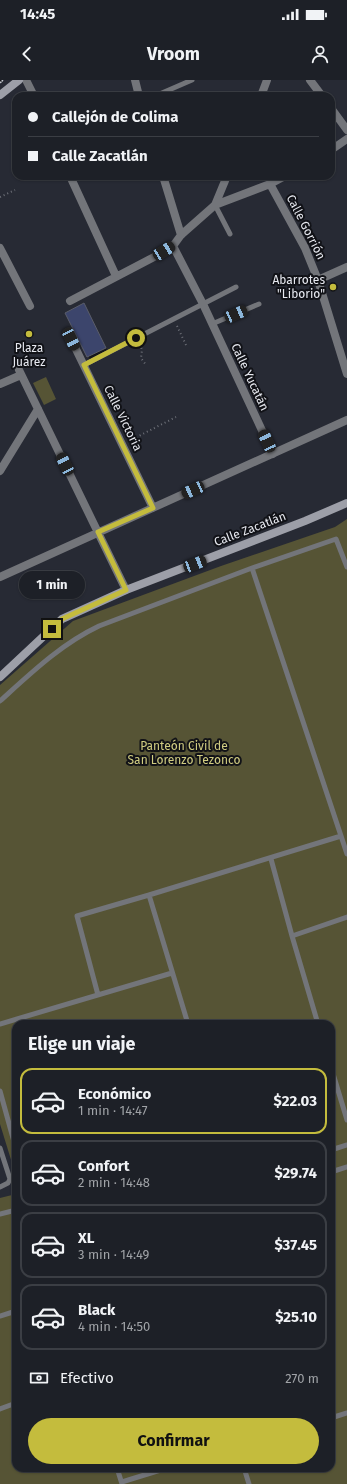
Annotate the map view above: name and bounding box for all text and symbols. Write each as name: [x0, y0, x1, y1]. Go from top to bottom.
text: 14:45: [20, 5, 55, 23]
icon: back: [16, 43, 38, 65]
text: Vroom: [147, 43, 200, 65]
icon: person: [309, 43, 331, 65]
text: Callejón de Colima: [52, 108, 178, 126]
text: Calle Zacatlán: [52, 147, 148, 165]
street label: Calle Gorrión: [284, 192, 328, 262]
car: [151, 240, 177, 262]
place label: Abarrotes "Liborio": [272, 273, 325, 301]
marker: Abarrotes "Liborio": [328, 282, 338, 292]
car: [223, 304, 249, 324]
car: [60, 326, 82, 352]
marker: Plaza Juárez: [24, 329, 34, 339]
route start: [127, 329, 145, 347]
place label: Plaza Juárez: [12, 341, 46, 369]
street label: Calle Yucatán: [228, 341, 272, 413]
street label: Calle Victoria: [101, 383, 145, 453]
car: [256, 428, 278, 454]
car: [54, 451, 76, 477]
car: [180, 480, 206, 500]
street label: Calle Zacatlán: [212, 509, 288, 549]
car: [182, 554, 208, 574]
callout: 1 min: [19, 571, 85, 599]
text: 1 min: [36, 577, 68, 592]
route end: [43, 620, 61, 638]
park label: Panteón Civil de San Lorenzo Tezonco: [128, 739, 240, 767]
text: Elige un viaje: [28, 1033, 135, 1055]
icon: car: [30, 1083, 66, 1119]
text: Económico: [78, 1085, 151, 1103]
text: $22.03: [274, 1092, 317, 1110]
text: 1 min · 14:47: [78, 1103, 148, 1118]
icon: car: [30, 1155, 66, 1191]
text: Confort: [78, 1157, 130, 1175]
text: $29.74: [274, 1164, 317, 1182]
text: 2 min · 14:48: [78, 1175, 150, 1190]
icon: car: [30, 1227, 66, 1263]
text: XL: [78, 1229, 94, 1247]
text: $37.45: [274, 1236, 317, 1254]
text: 3 min · 14:49: [78, 1247, 149, 1262]
icon: car: [30, 1299, 66, 1335]
text: Black: [78, 1301, 115, 1319]
text: $25.10: [275, 1308, 317, 1326]
text: 4 min · 14:50: [78, 1319, 150, 1334]
icon: cash: [28, 1367, 50, 1389]
text: Efectivo: [60, 1369, 114, 1387]
text: 270 m: [285, 1371, 319, 1386]
button: Confirmar: [28, 1418, 319, 1464]

